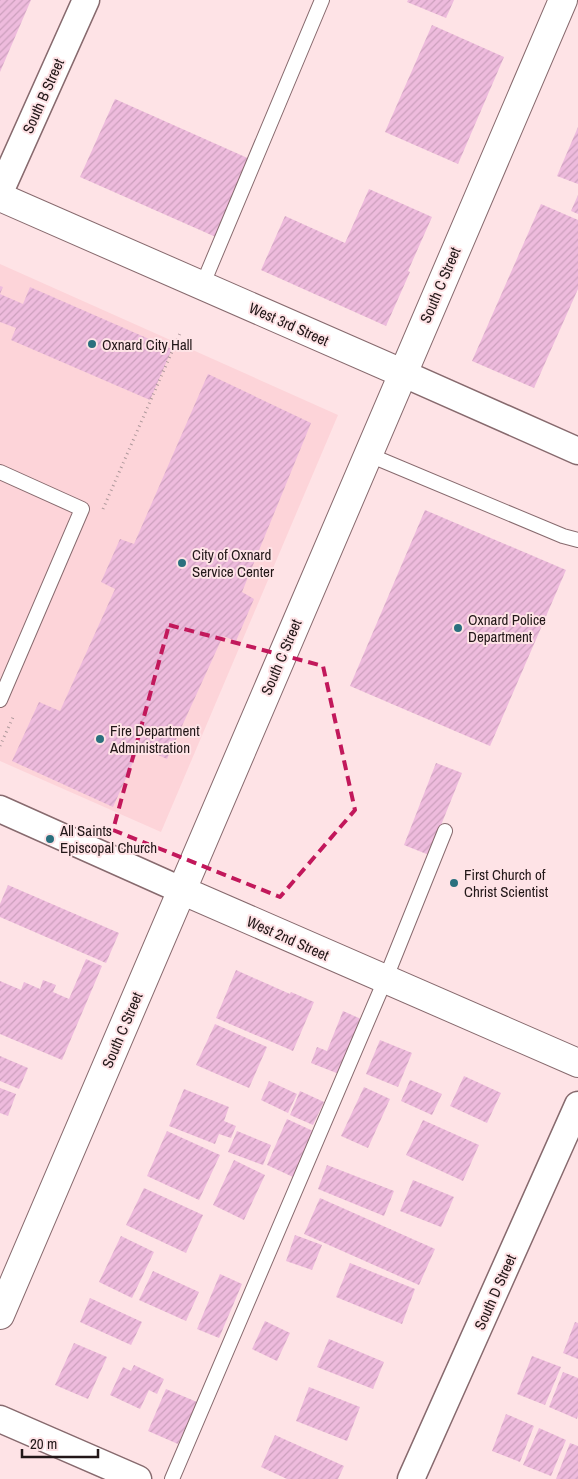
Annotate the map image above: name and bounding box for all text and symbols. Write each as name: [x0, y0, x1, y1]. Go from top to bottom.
street label: South B Street: [17, 55, 69, 137]
street label: South C Street: [415, 243, 466, 326]
street label: West 3rd Street: [246, 297, 333, 351]
place label: Oxnard City Hall: [102, 334, 192, 355]
marker: Oxnard City Hall: [86, 338, 98, 350]
place label: City of Oxnard Service Center: [192, 544, 274, 582]
marker: City of Oxnard Service Center: [176, 557, 188, 569]
place label: Oxnard Police Department: [468, 609, 546, 647]
street label: South C Street: [256, 615, 307, 698]
marker: Oxnard Police Department: [452, 622, 464, 634]
place label: Fire Department Administration: [109, 720, 200, 758]
marker: Fire Department Administration: [94, 733, 106, 745]
place label: All Saints Episcopal Church: [59, 820, 157, 858]
marker: All Saints Episcopal Church: [44, 833, 56, 845]
place label: First Church of Christ Scientist: [464, 864, 549, 902]
marker: First Church of Christ Scientist: [448, 877, 460, 889]
street label: West 2nd Street: [244, 911, 333, 966]
street label: South C Street: [97, 988, 148, 1071]
street label: South D Street: [469, 1250, 521, 1333]
scale bar: [22, 1426, 99, 1458]
text: 20 m: [30, 1433, 57, 1454]

